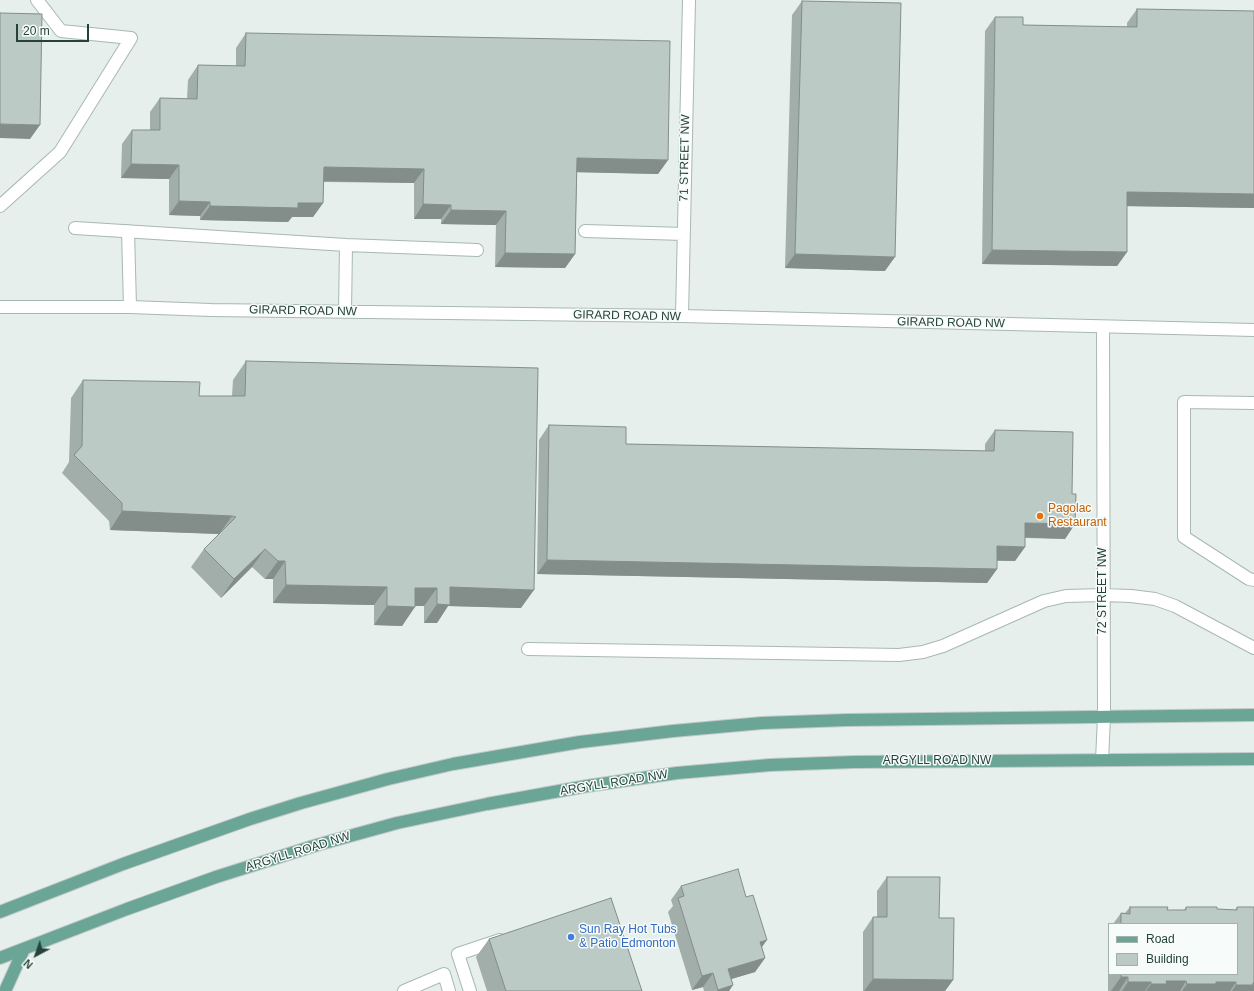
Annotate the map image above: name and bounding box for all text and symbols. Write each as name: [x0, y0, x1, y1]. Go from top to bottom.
scale bar: [18, 16, 91, 42]
text: 20 m: [23, 24, 50, 38]
street label: 71 STREET NW: [677, 114, 693, 202]
street label: GIRARD ROAD NW: [249, 303, 357, 319]
street label: GIRARD ROAD NW: [573, 308, 681, 324]
street label: GIRARD ROAD NW: [897, 315, 1005, 331]
place label: Pagolac Restaurant: [1048, 502, 1107, 530]
marker: Pagolac Restaurant: [1035, 511, 1045, 521]
street label: 72 STREET NW: [1096, 547, 1110, 635]
street label: ARGYLL ROAD NW: [883, 754, 991, 768]
street label: ARGYLL ROAD NW: [559, 767, 669, 799]
street label: ARGYLL ROAD NW: [244, 829, 352, 875]
place label: Sun Ray Hot Tubs & Patio Edmonton: [579, 923, 677, 951]
legend: [1108, 923, 1238, 975]
marker: Sun Ray Hot Tubs & Patio Edmonton: [566, 932, 576, 942]
text: Road: [1146, 932, 1175, 946]
north arrow: [16, 935, 56, 975]
text: Building: [1146, 952, 1189, 966]
text: N: [21, 957, 35, 971]

